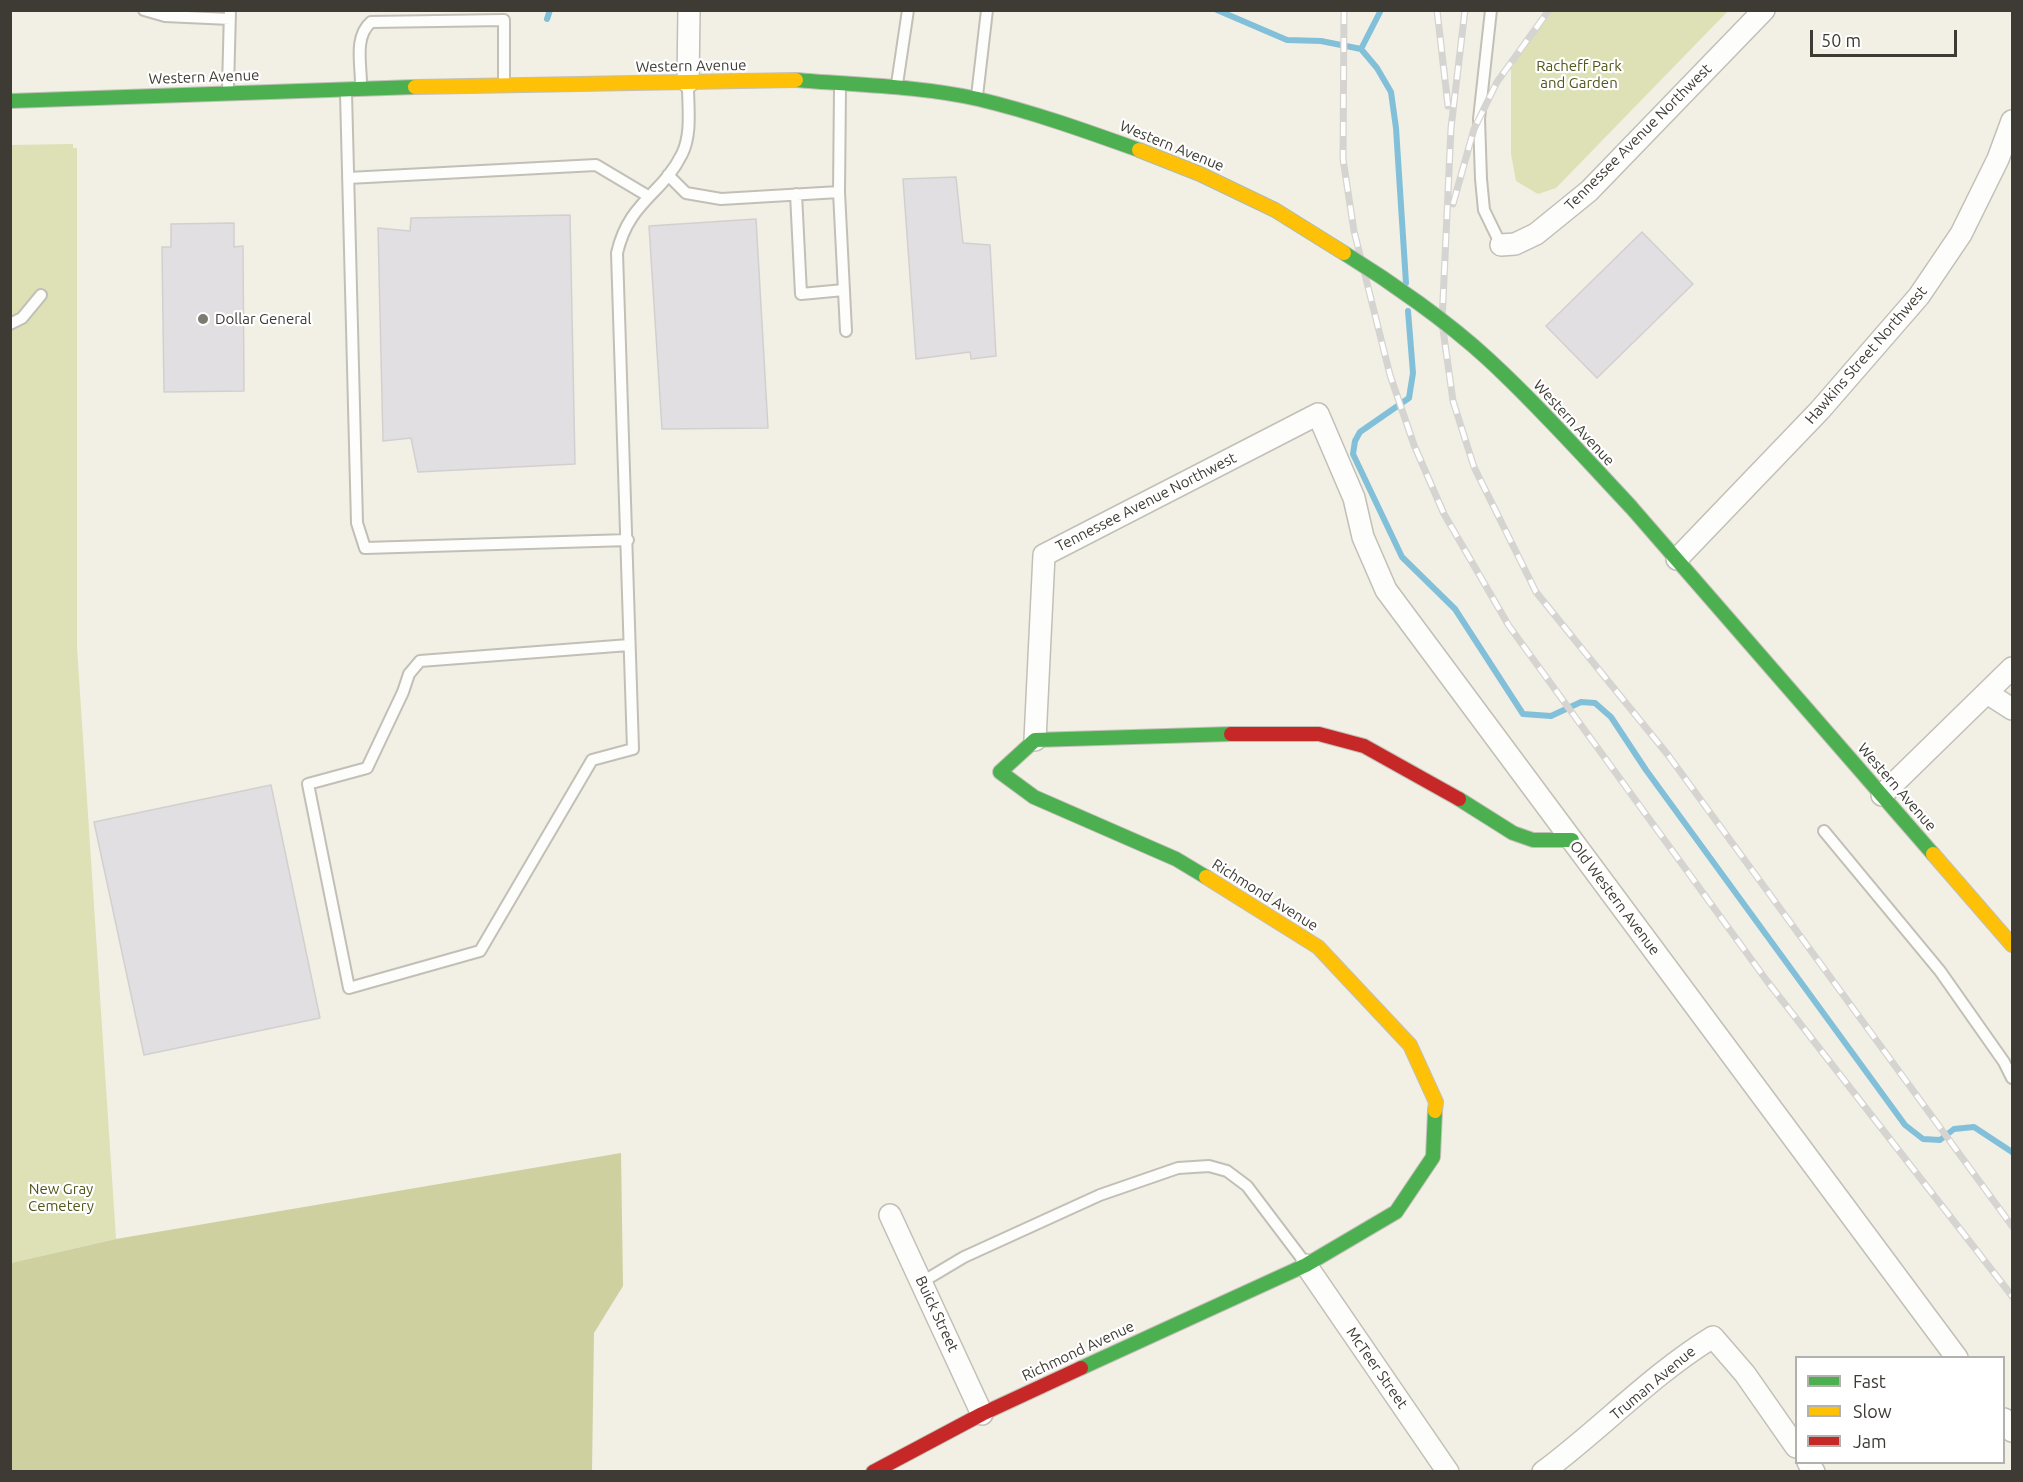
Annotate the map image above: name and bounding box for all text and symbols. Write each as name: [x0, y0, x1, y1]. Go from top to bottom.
scale bar: [1813, 18, 1960, 56]
text: 50 m: [1821, 30, 1861, 50]
street label: Western Avenue: [635, 56, 747, 76]
park label: Racheff Park and Garden: [1536, 57, 1622, 92]
street label: Tennessee Avenue Northwest: [1561, 60, 1715, 214]
street label: Western Avenue: [148, 66, 260, 88]
street label: Western Avenue: [1117, 117, 1227, 175]
street label: Hawkins Street Northwest: [1801, 282, 1931, 428]
place label: Dollar General: [215, 310, 311, 328]
marker: Dollar General: [196, 312, 210, 326]
street label: Western Avenue: [1530, 376, 1618, 470]
street label: Tennessee Avenue Northwest: [1053, 449, 1239, 555]
street label: Western Avenue: [1854, 739, 1940, 835]
street label: Old Western Avenue: [1566, 837, 1664, 959]
street label: Richmond Avenue: [1209, 855, 1321, 935]
park label: New Gray Cemetery: [28, 1180, 94, 1215]
street label: Buick Street: [912, 1273, 962, 1355]
street label: Richmond Avenue: [1019, 1317, 1137, 1385]
street label: McTeer Street: [1342, 1324, 1412, 1412]
street label: Truman Avenue: [1607, 1342, 1699, 1424]
legend: [1795, 1356, 2005, 1464]
text: Fast: [1853, 1371, 1886, 1391]
text: Slow: [1853, 1401, 1892, 1421]
text: Jam: [1853, 1431, 1887, 1451]

